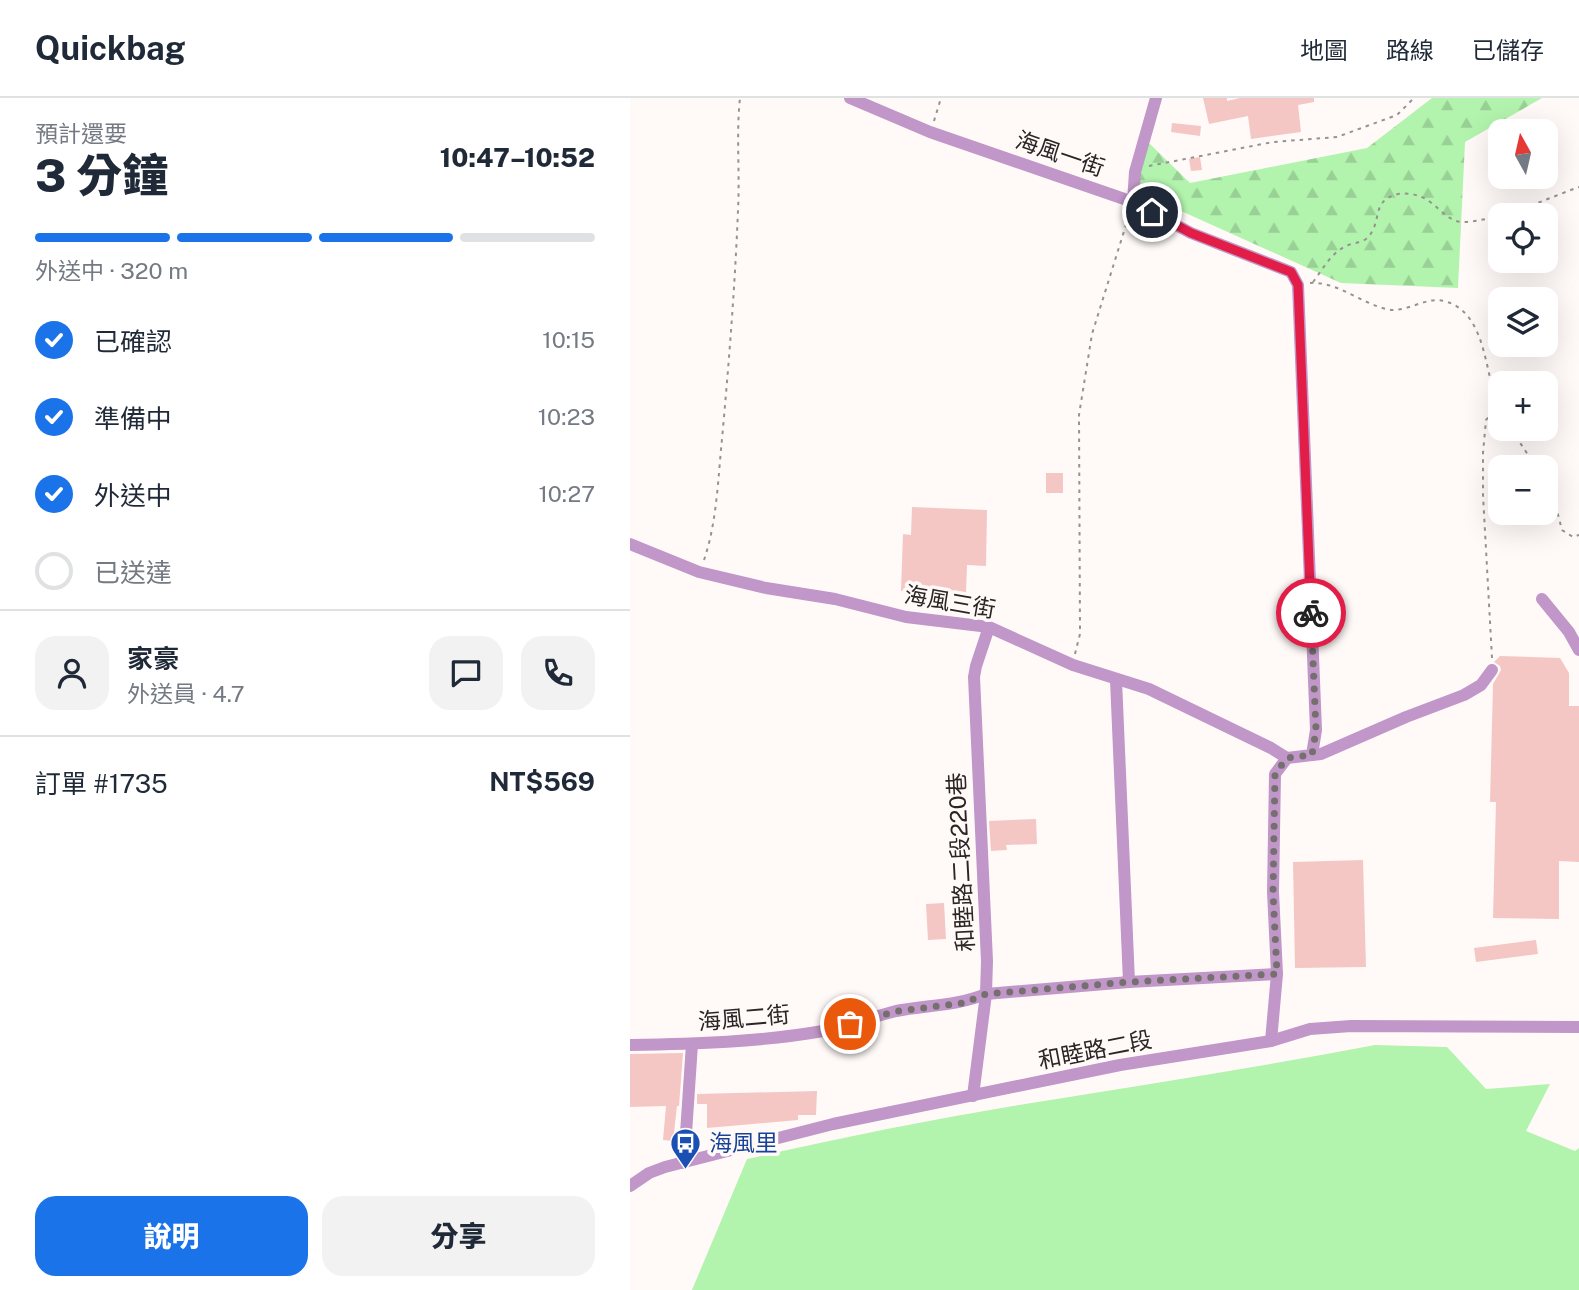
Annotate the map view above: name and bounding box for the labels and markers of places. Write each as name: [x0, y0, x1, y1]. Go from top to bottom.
pin: [1122, 182, 1182, 242]
pin: [820, 994, 880, 1054]
bus stop icon: 海風里: [669, 1126, 703, 1170]
place label: 海風里: [709, 1129, 778, 1156]

